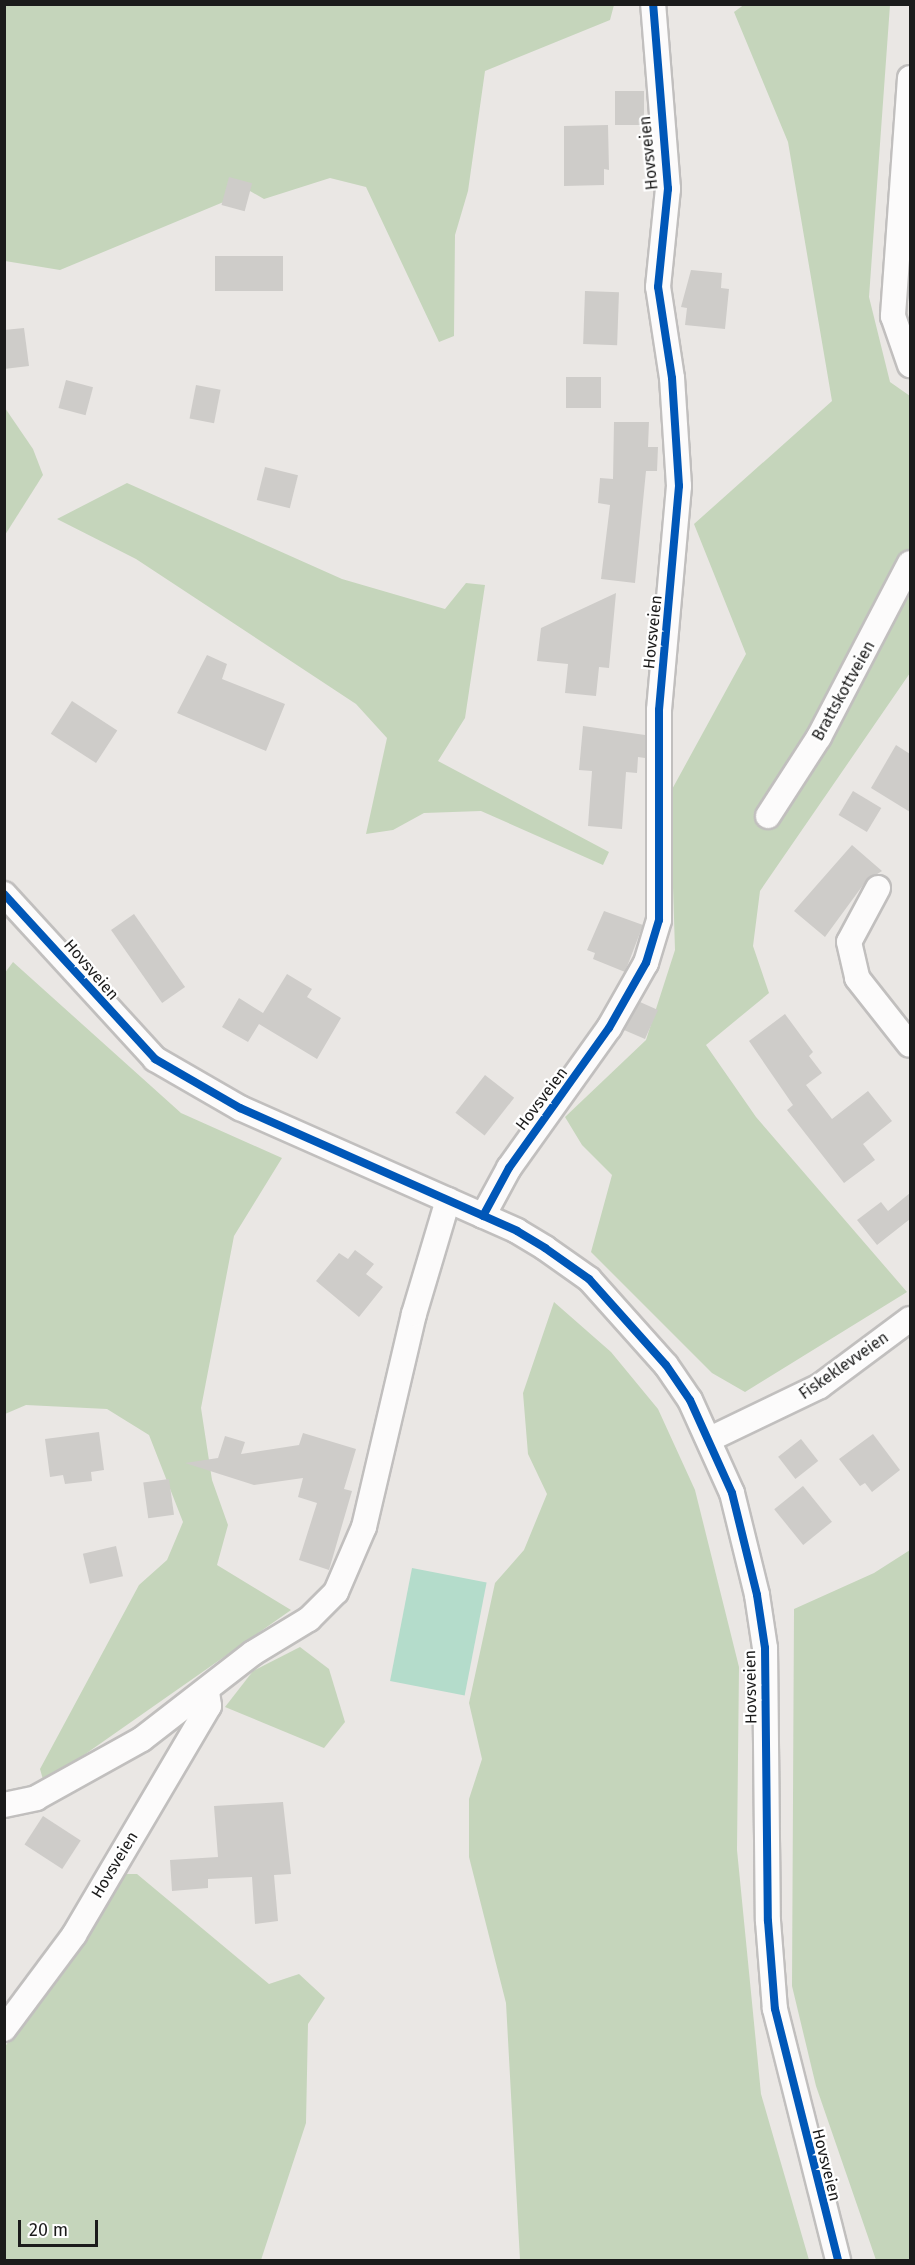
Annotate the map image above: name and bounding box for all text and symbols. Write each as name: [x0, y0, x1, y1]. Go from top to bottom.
street label: Hovsveien: [636, 115, 662, 191]
street label: Hovsveien: [640, 594, 666, 670]
street label: Brattskottveien: [809, 638, 879, 744]
street label: Hovsveien: [59, 936, 123, 1004]
street label: Hovsveien: [512, 1064, 572, 1134]
street label: Fiskeklevveien: [796, 1328, 892, 1404]
street label: Hovsveien: [741, 1650, 761, 1724]
street label: Hovsveien: [88, 1828, 142, 1902]
street label: Hovsveien: [808, 2127, 844, 2203]
scale bar: [21, 2208, 100, 2246]
text: 20 m: [29, 2219, 68, 2241]

